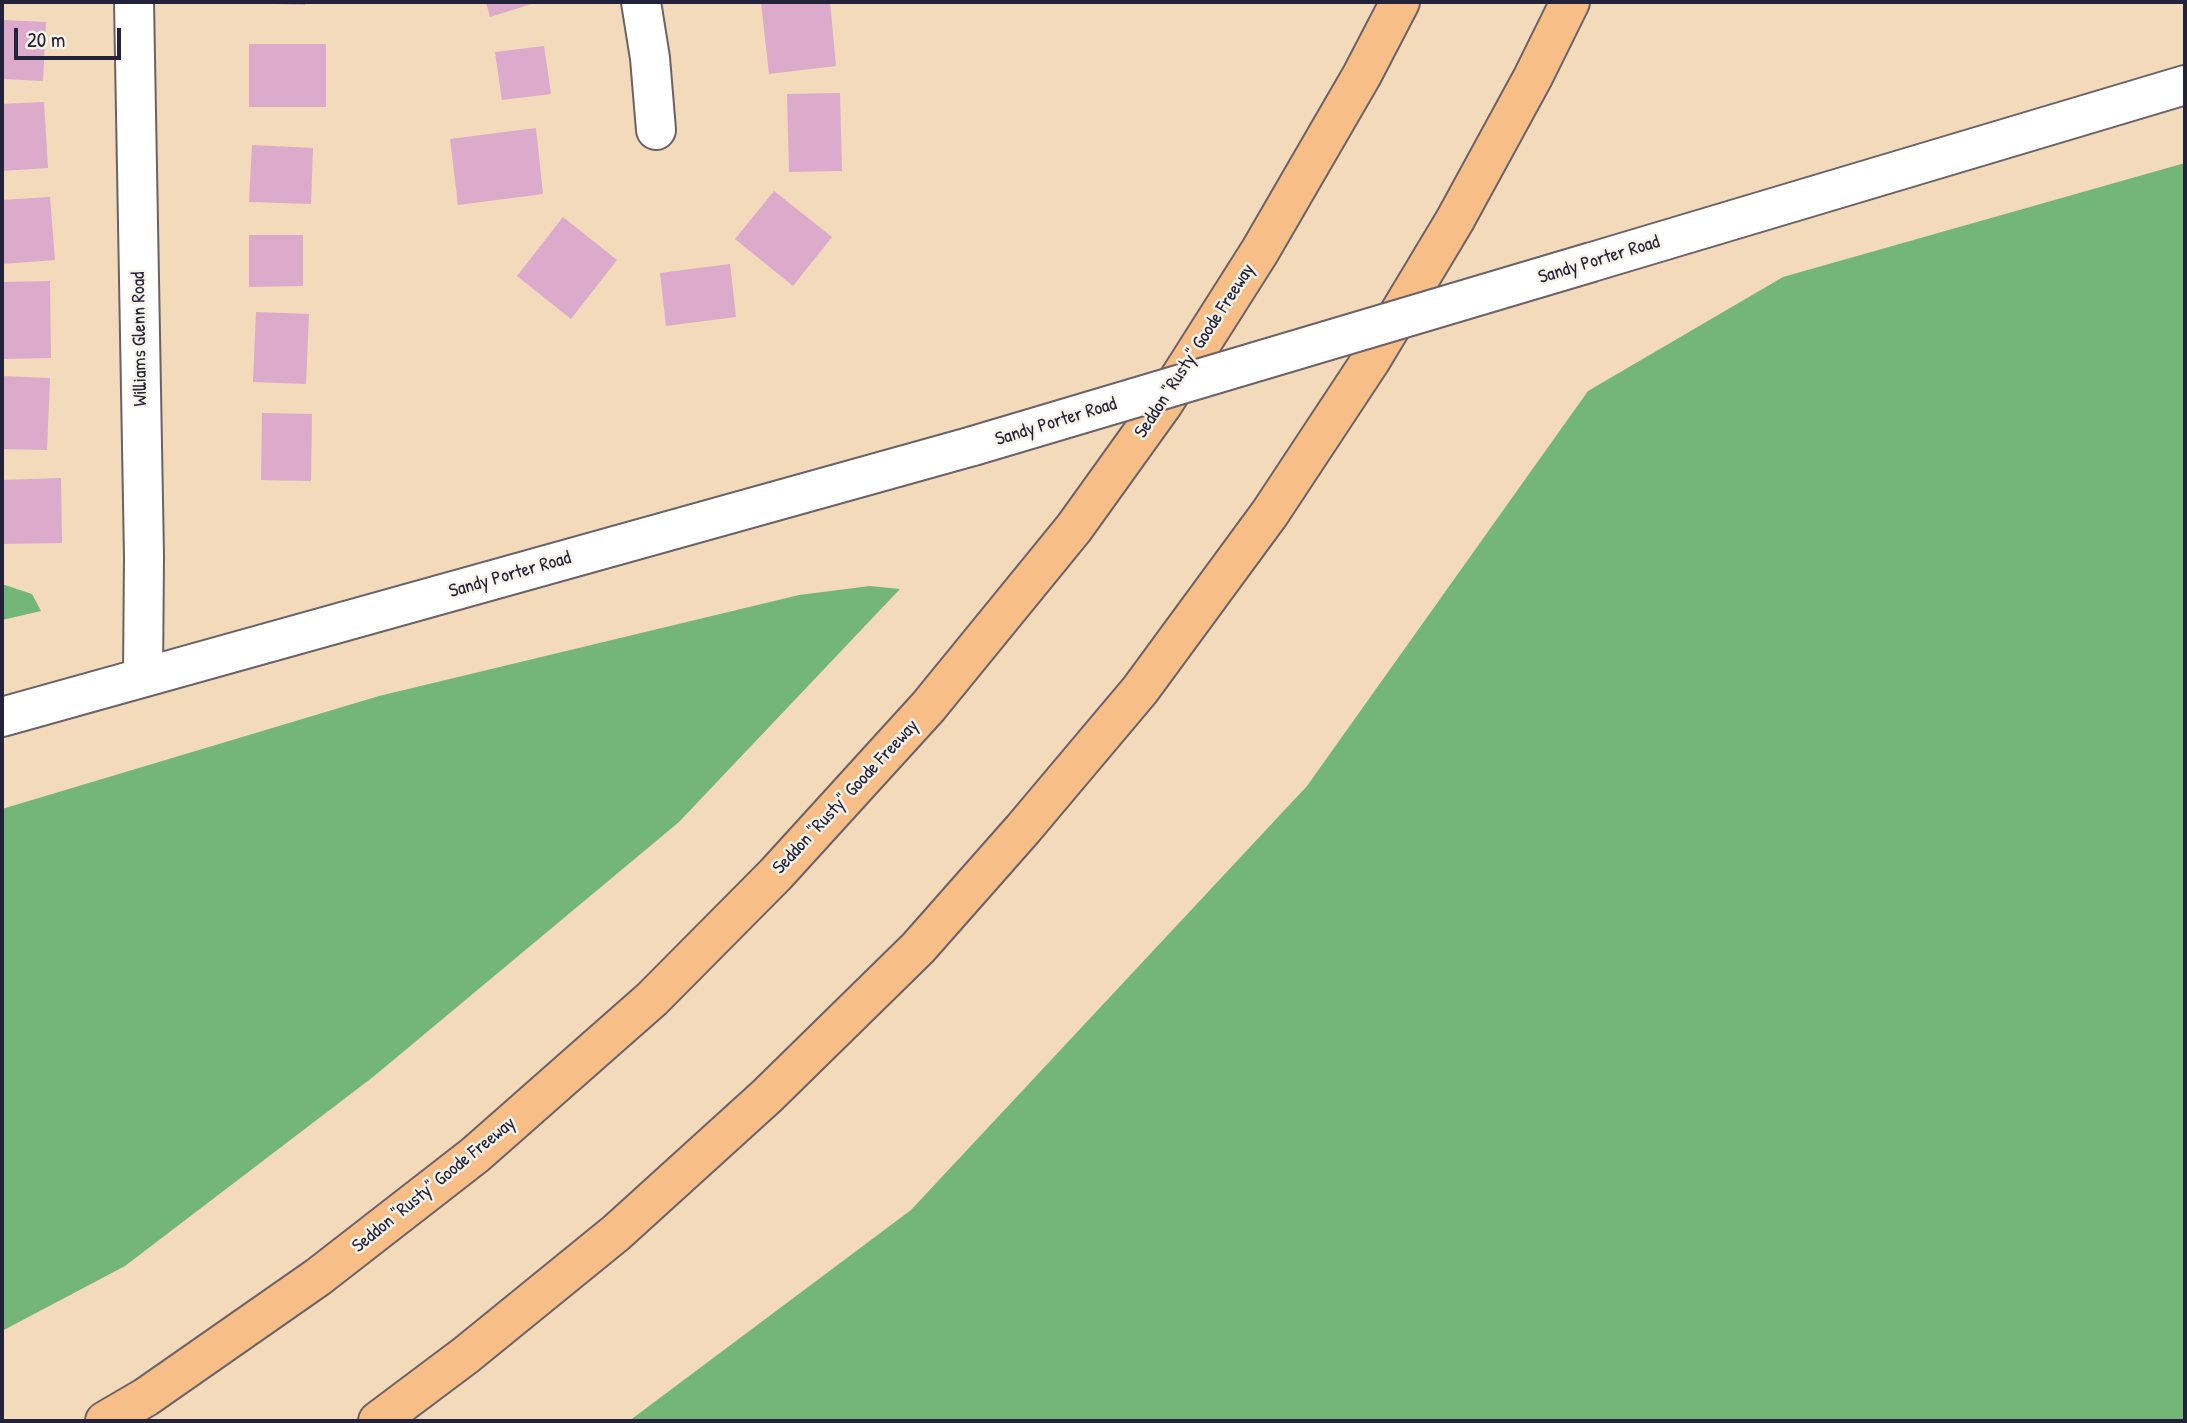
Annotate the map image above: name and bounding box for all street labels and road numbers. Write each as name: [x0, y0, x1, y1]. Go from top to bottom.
street label: Sandy Porter Road: [1536, 231, 1662, 289]
street label: Seddon "Rusty" Goode Freeway: [1130, 260, 1260, 442]
street label: Williams Glenn Road: [127, 271, 153, 407]
street label: Sandy Porter Road: [993, 393, 1119, 451]
street label: Sandy Porter Road: [446, 547, 574, 603]
street label: Seddon "Rusty" Goode Freeway: [768, 715, 924, 879]
street label: Seddon "Rusty" Goode Freeway: [348, 1112, 520, 1258]

